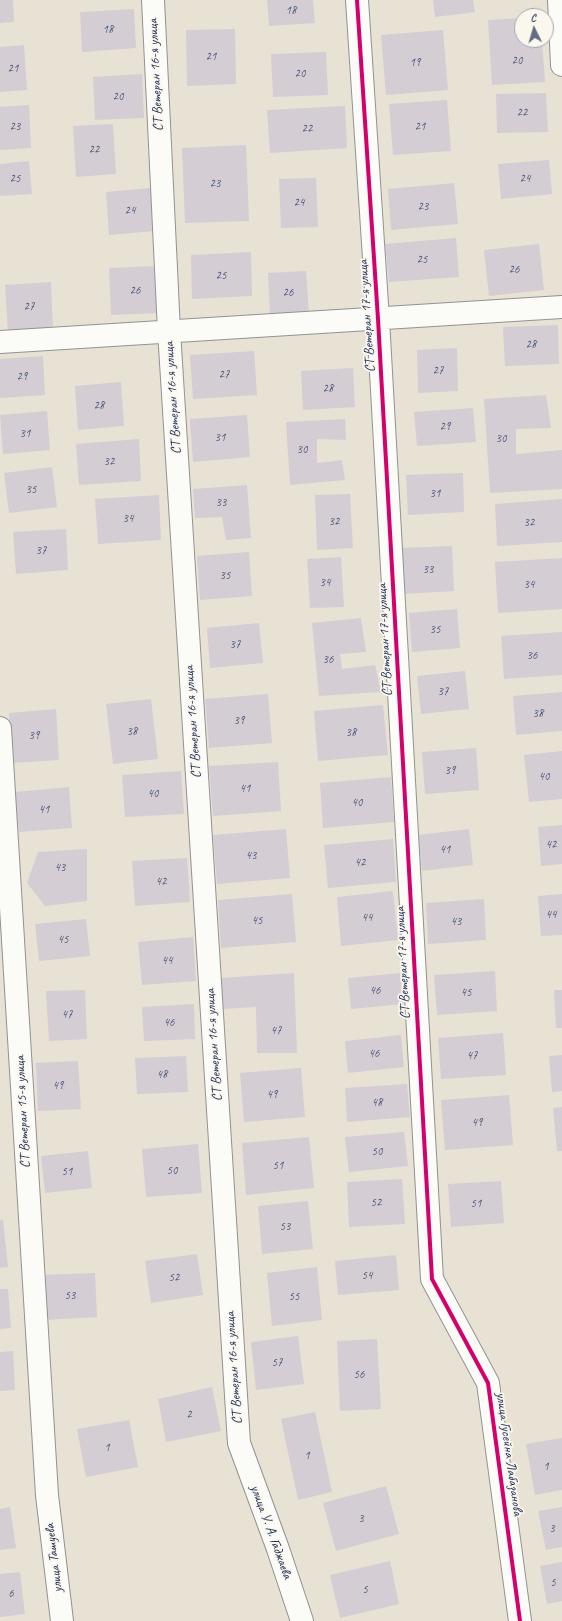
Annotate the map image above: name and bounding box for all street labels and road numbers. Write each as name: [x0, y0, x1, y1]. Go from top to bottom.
street label: СТ Ветеран 16-я улица: [145, 18, 167, 132]
street label: СТ Ветеран 17-я улица: [355, 259, 379, 373]
street label: СТ Ветеран 16-я улица: [161, 341, 185, 455]
street label: СТ Ветеран 17-я улица: [374, 583, 396, 697]
street label: СТ Ветеран 16-я улица: [181, 665, 205, 779]
street label: СТ Ветеран 17-я улица: [392, 906, 414, 1020]
street label: СТ Ветеран 16-я улица: [202, 988, 226, 1102]
street label: СТ Ветеран 15-я улица: [12, 1055, 34, 1169]
street label: СТ Ветеран 16-я улица: [222, 1311, 246, 1425]
street label: улица Гусейна Лабазанова: [492, 1391, 526, 1517]
street label: улица У. А. Гаджаева: [246, 1483, 296, 1581]
street label: улица Ташуева: [41, 1523, 67, 1593]

